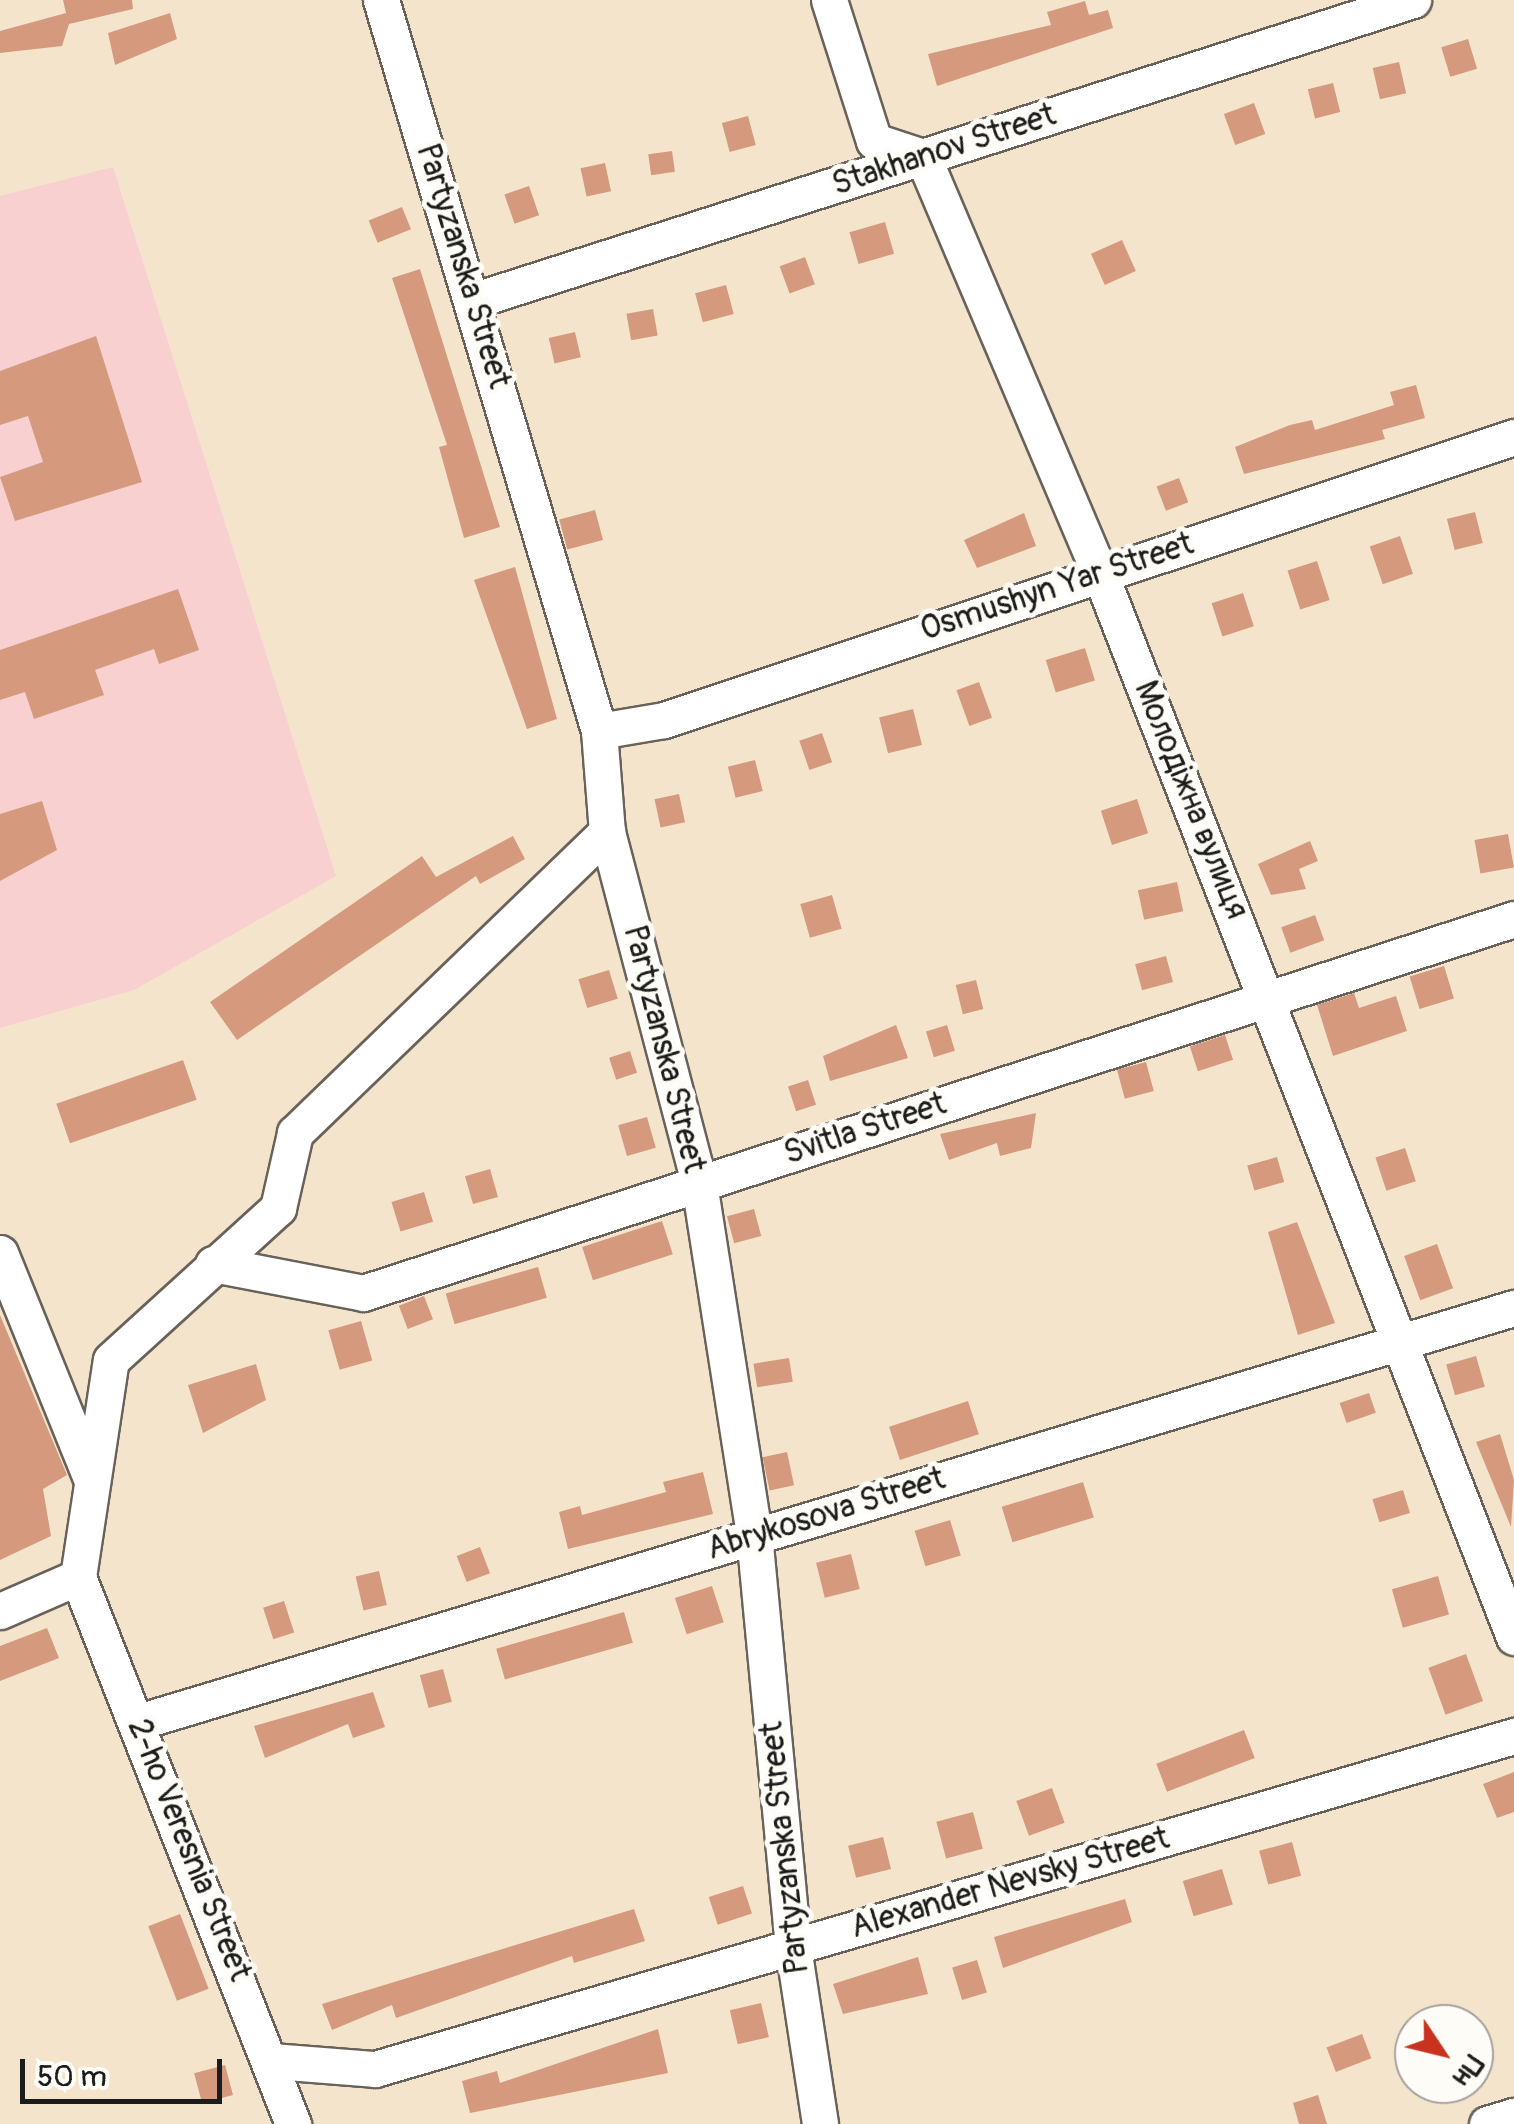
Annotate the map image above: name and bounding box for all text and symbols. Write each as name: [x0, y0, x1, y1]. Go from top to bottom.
street label: Stakhanov Street: [827, 96, 1061, 204]
street label: Partyzanska Street: [408, 139, 518, 393]
street label: Osmushyn Yar Street: [916, 525, 1198, 649]
street label: Молодіжна вулиця: [1126, 676, 1256, 924]
street label: Partyzanska Street: [615, 921, 713, 1177]
street label: Svitla Street: [779, 1085, 951, 1173]
street label: Abrykosova Street: [702, 1460, 950, 1568]
street label: 2-ho Veresnia Street: [119, 1714, 259, 1986]
street label: Partyzanska Street: [753, 1720, 817, 1976]
street label: Alexander Nevsky Street: [846, 1819, 1174, 1947]
north arrow: [1394, 2004, 1494, 2104]
scale bar: [25, 2039, 228, 2101]
text: Пн: [1444, 2048, 1491, 2093]
text: 50 m: [37, 2058, 107, 2095]

